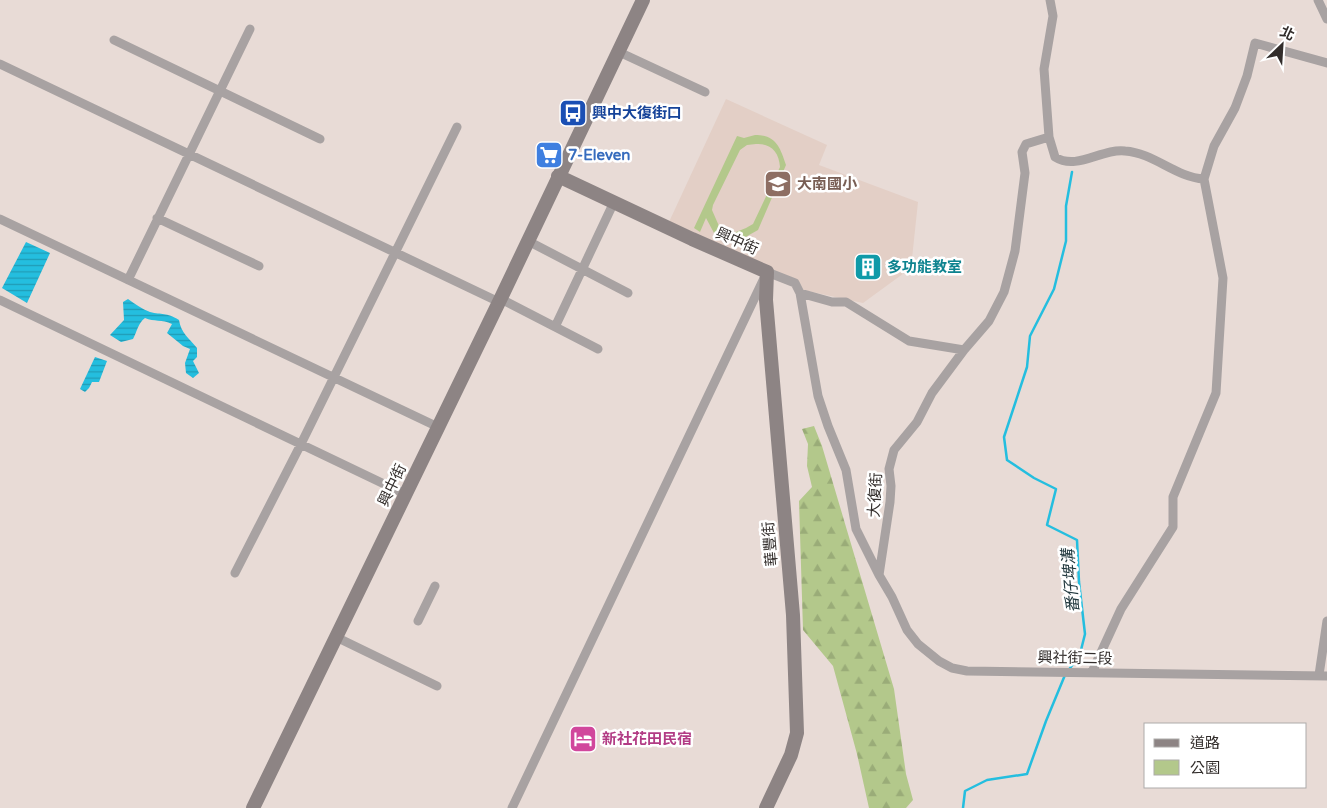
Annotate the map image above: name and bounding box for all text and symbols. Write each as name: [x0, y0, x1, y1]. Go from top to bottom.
north arrow: [1257, 20, 1307, 70]
text: 北: [1277, 23, 1297, 44]
bus stop icon: 興中大復街口: [558, 98, 588, 128]
place label: 興中大復街口: [592, 104, 682, 122]
supermarket icon: 7-Eleven: [534, 140, 564, 170]
place label: 7-Eleven: [568, 146, 630, 164]
school or university icon: 大南國小: [763, 169, 793, 199]
place label: 大南國小: [797, 175, 858, 193]
street label: 興中街: [713, 224, 761, 258]
building icon: 多功能教室: [853, 252, 883, 282]
place label: 多功能教室: [887, 258, 962, 276]
street label: 興中街: [374, 461, 410, 509]
street label: 大復街: [865, 472, 885, 518]
street label: 華豐街: [759, 521, 781, 567]
water label: 番仔埤溝: [1058, 546, 1084, 614]
street label: 興社街二段: [1037, 648, 1113, 668]
legend: [1144, 723, 1307, 788]
hotel icon: 新社花田民宿: [568, 724, 598, 754]
place label: 新社花田民宿: [602, 730, 692, 748]
text: 道路: [1190, 734, 1220, 752]
text: 公園: [1190, 759, 1220, 777]

